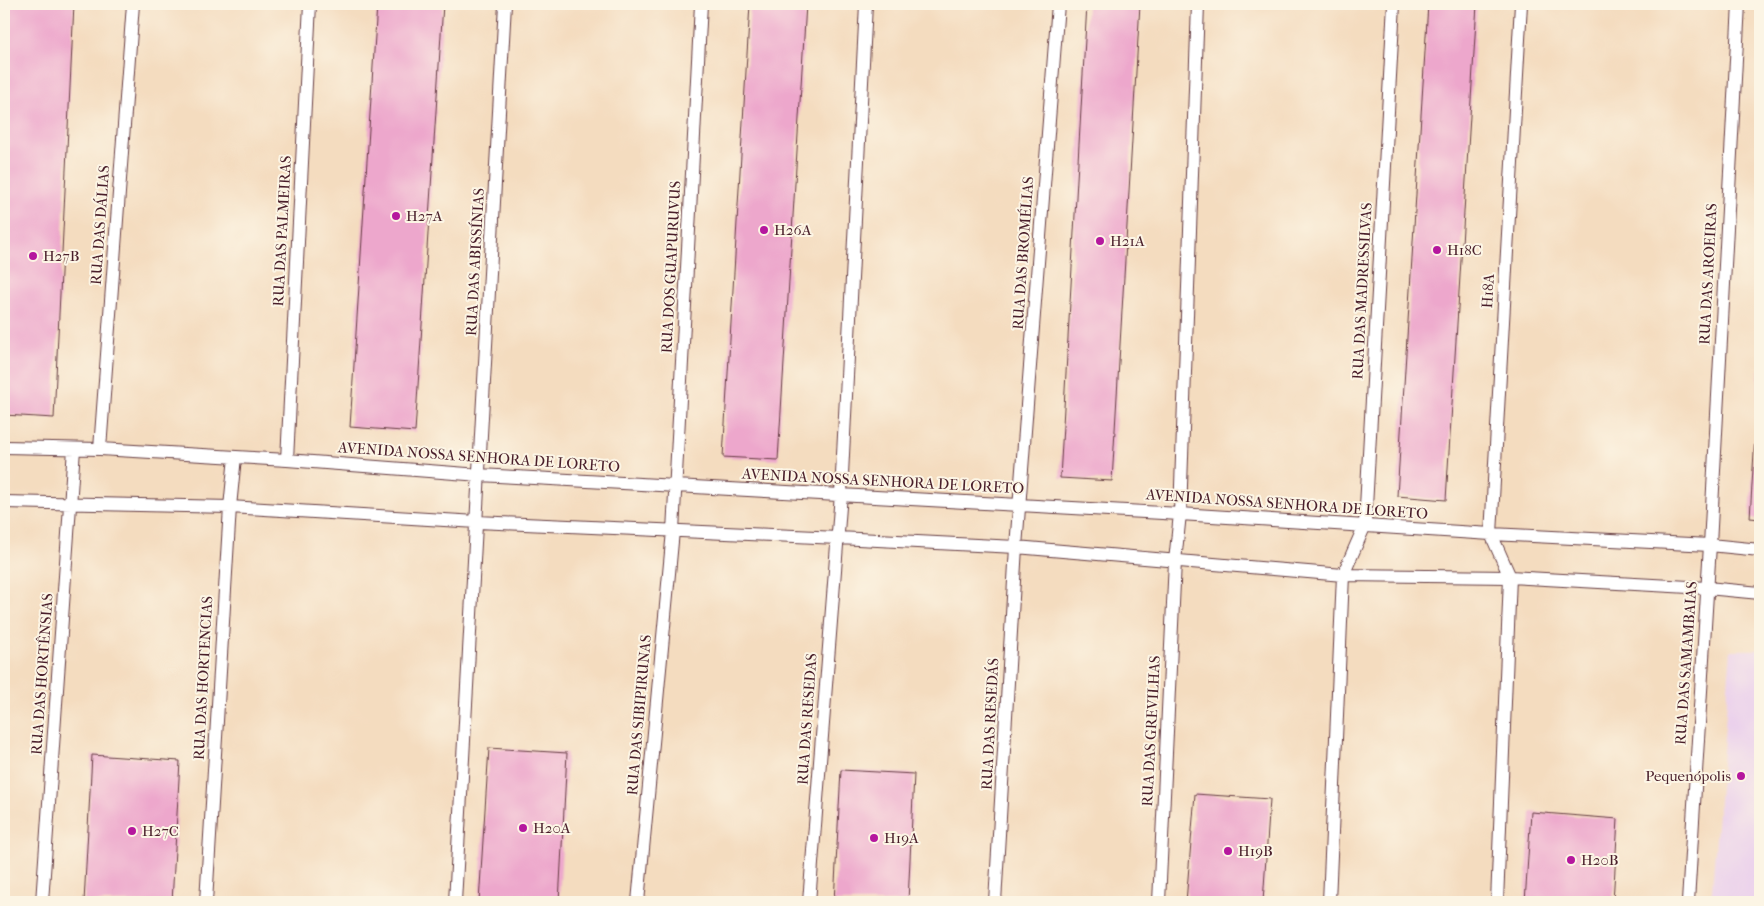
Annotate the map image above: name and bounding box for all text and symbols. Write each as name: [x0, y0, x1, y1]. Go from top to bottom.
street label: RUA DAS PALMEIRAS: [269, 155, 295, 307]
street label: RUA DAS DÁLIAS: [87, 164, 113, 285]
street label: RUA DAS BROMÉLIAS: [1009, 175, 1037, 330]
street label: RUA DOS GUAPURUVUS: [657, 180, 685, 354]
street label: RUA DAS ABISSÍNIAS: [462, 187, 488, 336]
street label: RUA DAS MADRESSILVAS: [1348, 202, 1376, 380]
street label: RUA DAS AROEIRAS: [1695, 202, 1721, 345]
place label: H27A: [406, 207, 443, 225]
marker: H27A: [390, 210, 402, 222]
place label: H26A: [774, 221, 812, 239]
marker: H26A: [758, 224, 770, 236]
place label: H21A: [1110, 232, 1145, 250]
marker: H21A: [1094, 235, 1106, 247]
place label: H18C: [1447, 241, 1482, 259]
marker: H18C: [1431, 244, 1443, 256]
place label: H27B: [43, 247, 80, 265]
marker: H27B: [27, 250, 39, 262]
street label: H18A: [1478, 273, 1498, 309]
street label: AVENIDA NOSSA SENHORA DE LORETO: [336, 438, 621, 476]
street label: AVENIDA NOSSA SENHORA DE LORETO: [740, 465, 1025, 497]
street label: AVENIDA NOSSA SENHORA DE LORETO: [1144, 485, 1429, 523]
street label: RUA DAS SAMAMBAIAS: [1671, 580, 1701, 746]
street label: RUA DAS HORTÊNSIAS: [27, 592, 57, 756]
street label: RUA DAS HORTENCIAS: [190, 595, 216, 761]
street label: RUA DAS SIBIPIRUNAS: [623, 634, 655, 796]
street label: RUA DAS RESEDAS: [793, 652, 821, 786]
street label: RUA DAS GREVILHAS: [1138, 655, 1164, 807]
street label: RUA DAS RESEDÁS: [978, 657, 1002, 790]
place label: Pequenópolis: [1645, 767, 1731, 785]
marker: Pequenópolis: [1735, 770, 1747, 782]
place label: H20A: [533, 819, 571, 837]
place label: H27C: [142, 822, 179, 840]
marker: H20A: [517, 822, 529, 834]
marker: H27C: [126, 825, 138, 837]
place label: H19A: [884, 829, 919, 847]
marker: H19A: [868, 832, 880, 844]
place label: H19B: [1238, 842, 1273, 860]
marker: H19B: [1222, 845, 1234, 857]
place label: H20B: [1581, 851, 1619, 869]
marker: H20B: [1565, 854, 1577, 866]

